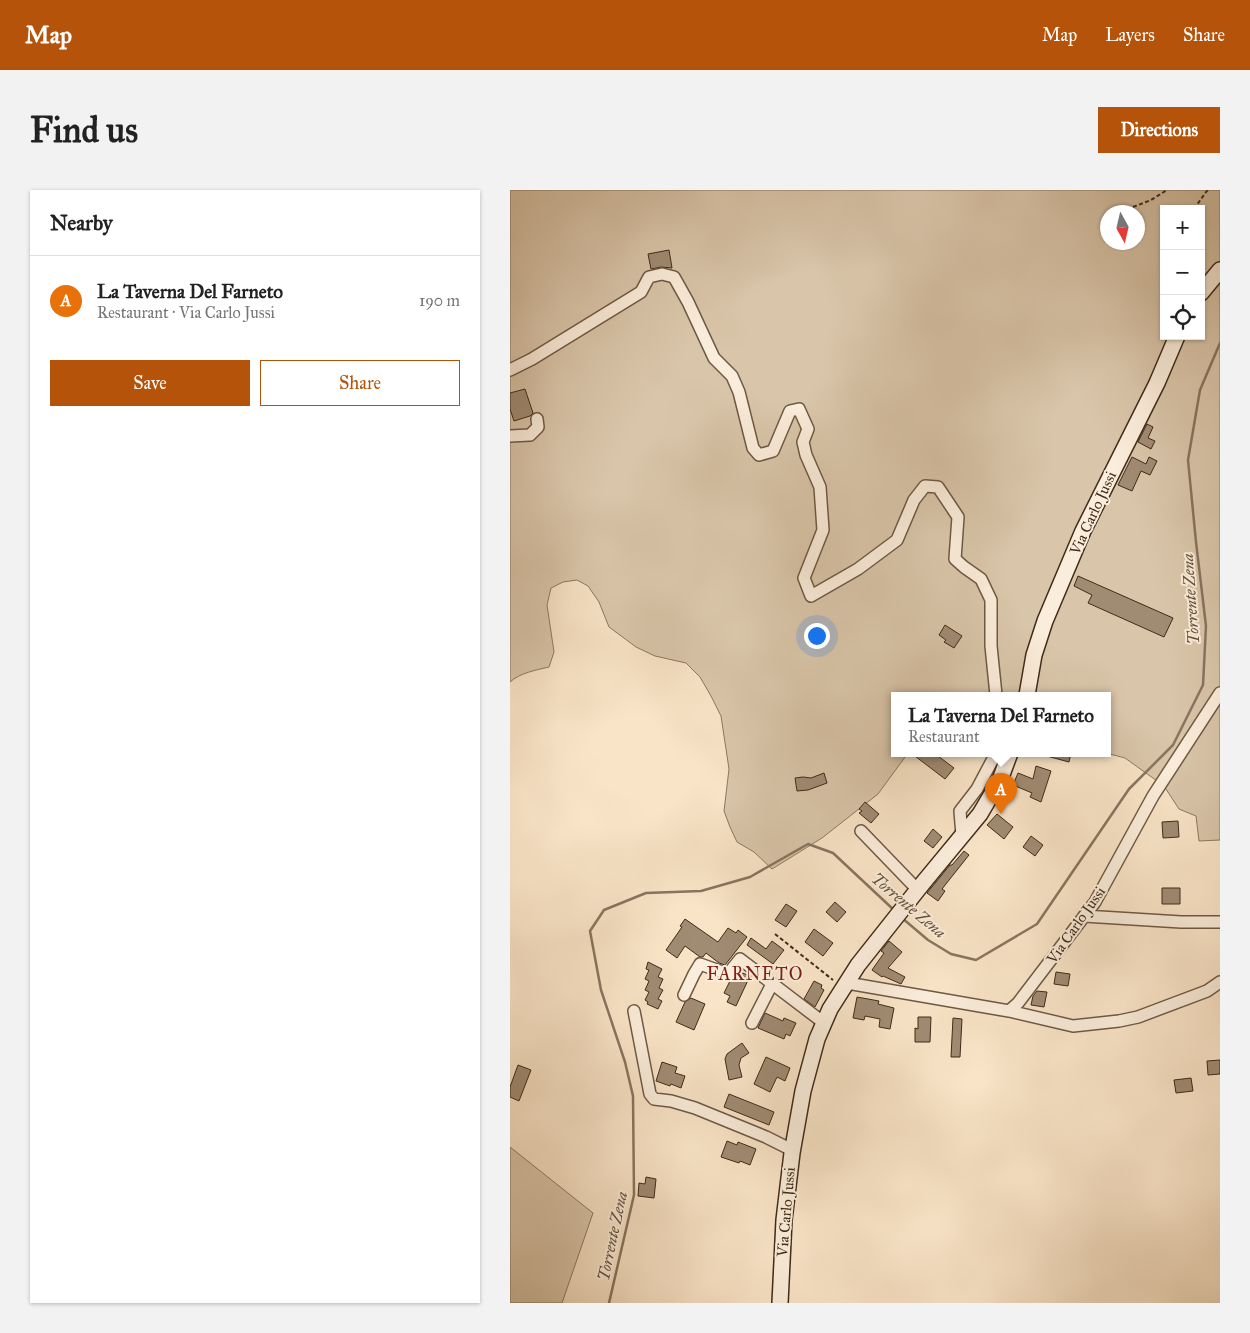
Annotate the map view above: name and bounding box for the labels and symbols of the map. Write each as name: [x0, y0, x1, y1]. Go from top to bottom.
north arrow: [1100, 205, 1145, 250]
street label: Via Carlo Jussi: [1065, 468, 1121, 559]
water label: Torrente Zena: [1178, 553, 1203, 645]
your location: [804, 623, 830, 649]
pin: A: [985, 773, 1017, 814]
water label: Torrente Zena: [868, 869, 950, 942]
street label: Via Carlo Jussi: [1042, 883, 1110, 968]
district label: FARNETO: [707, 963, 803, 985]
street label: Via Carlo Jussi: [773, 1166, 800, 1259]
water label: Torrente Zena: [594, 1189, 631, 1283]

